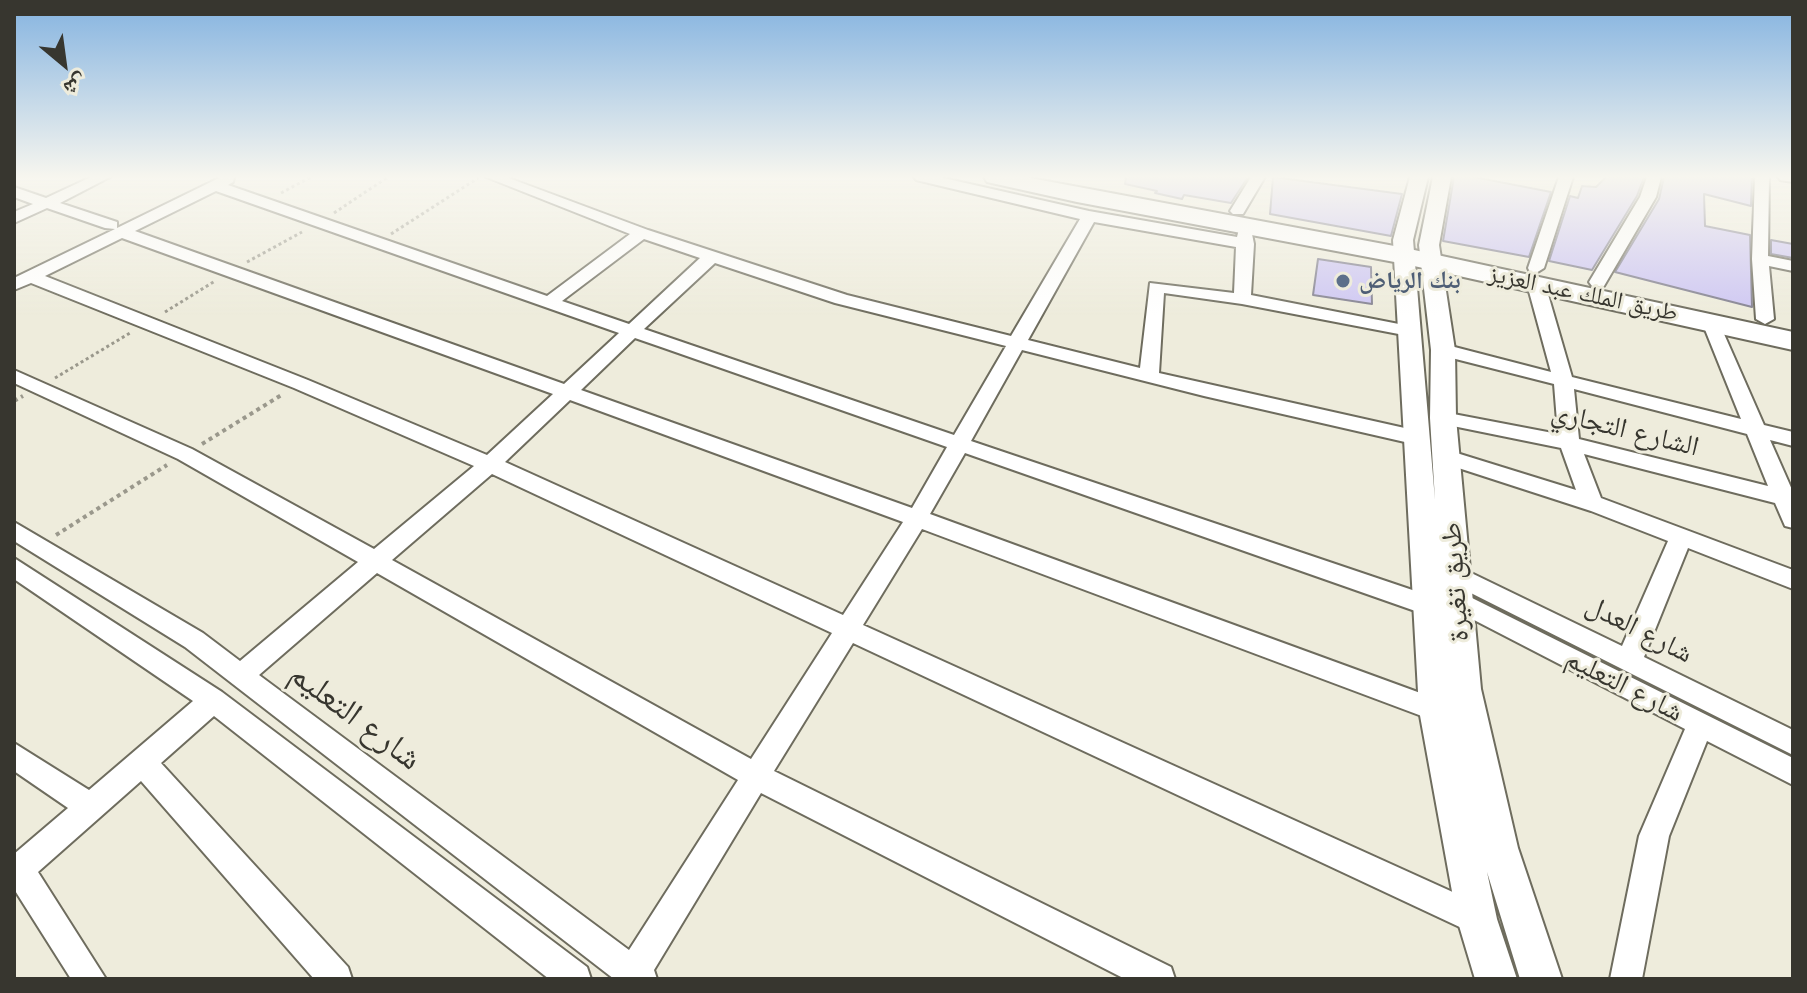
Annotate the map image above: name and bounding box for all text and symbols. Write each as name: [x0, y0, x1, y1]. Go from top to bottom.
north arrow: [24, 24, 104, 104]
text: ش: [59, 68, 93, 103]
street label: طريق الملك عبد العزيز: [1486, 260, 1680, 328]
place label: بنك الرياض: [1359, 267, 1461, 295]
marker: بنك الرياض: [1334, 272, 1352, 290]
street label: الشارع التجاري: [1548, 395, 1702, 465]
street label: طريق تغيرة: [1435, 521, 1477, 643]
street label: شارع العدل: [1580, 589, 1698, 671]
street label: شارع التعليم: [1560, 642, 1688, 730]
street label: شارع التعليم: [281, 654, 429, 780]

